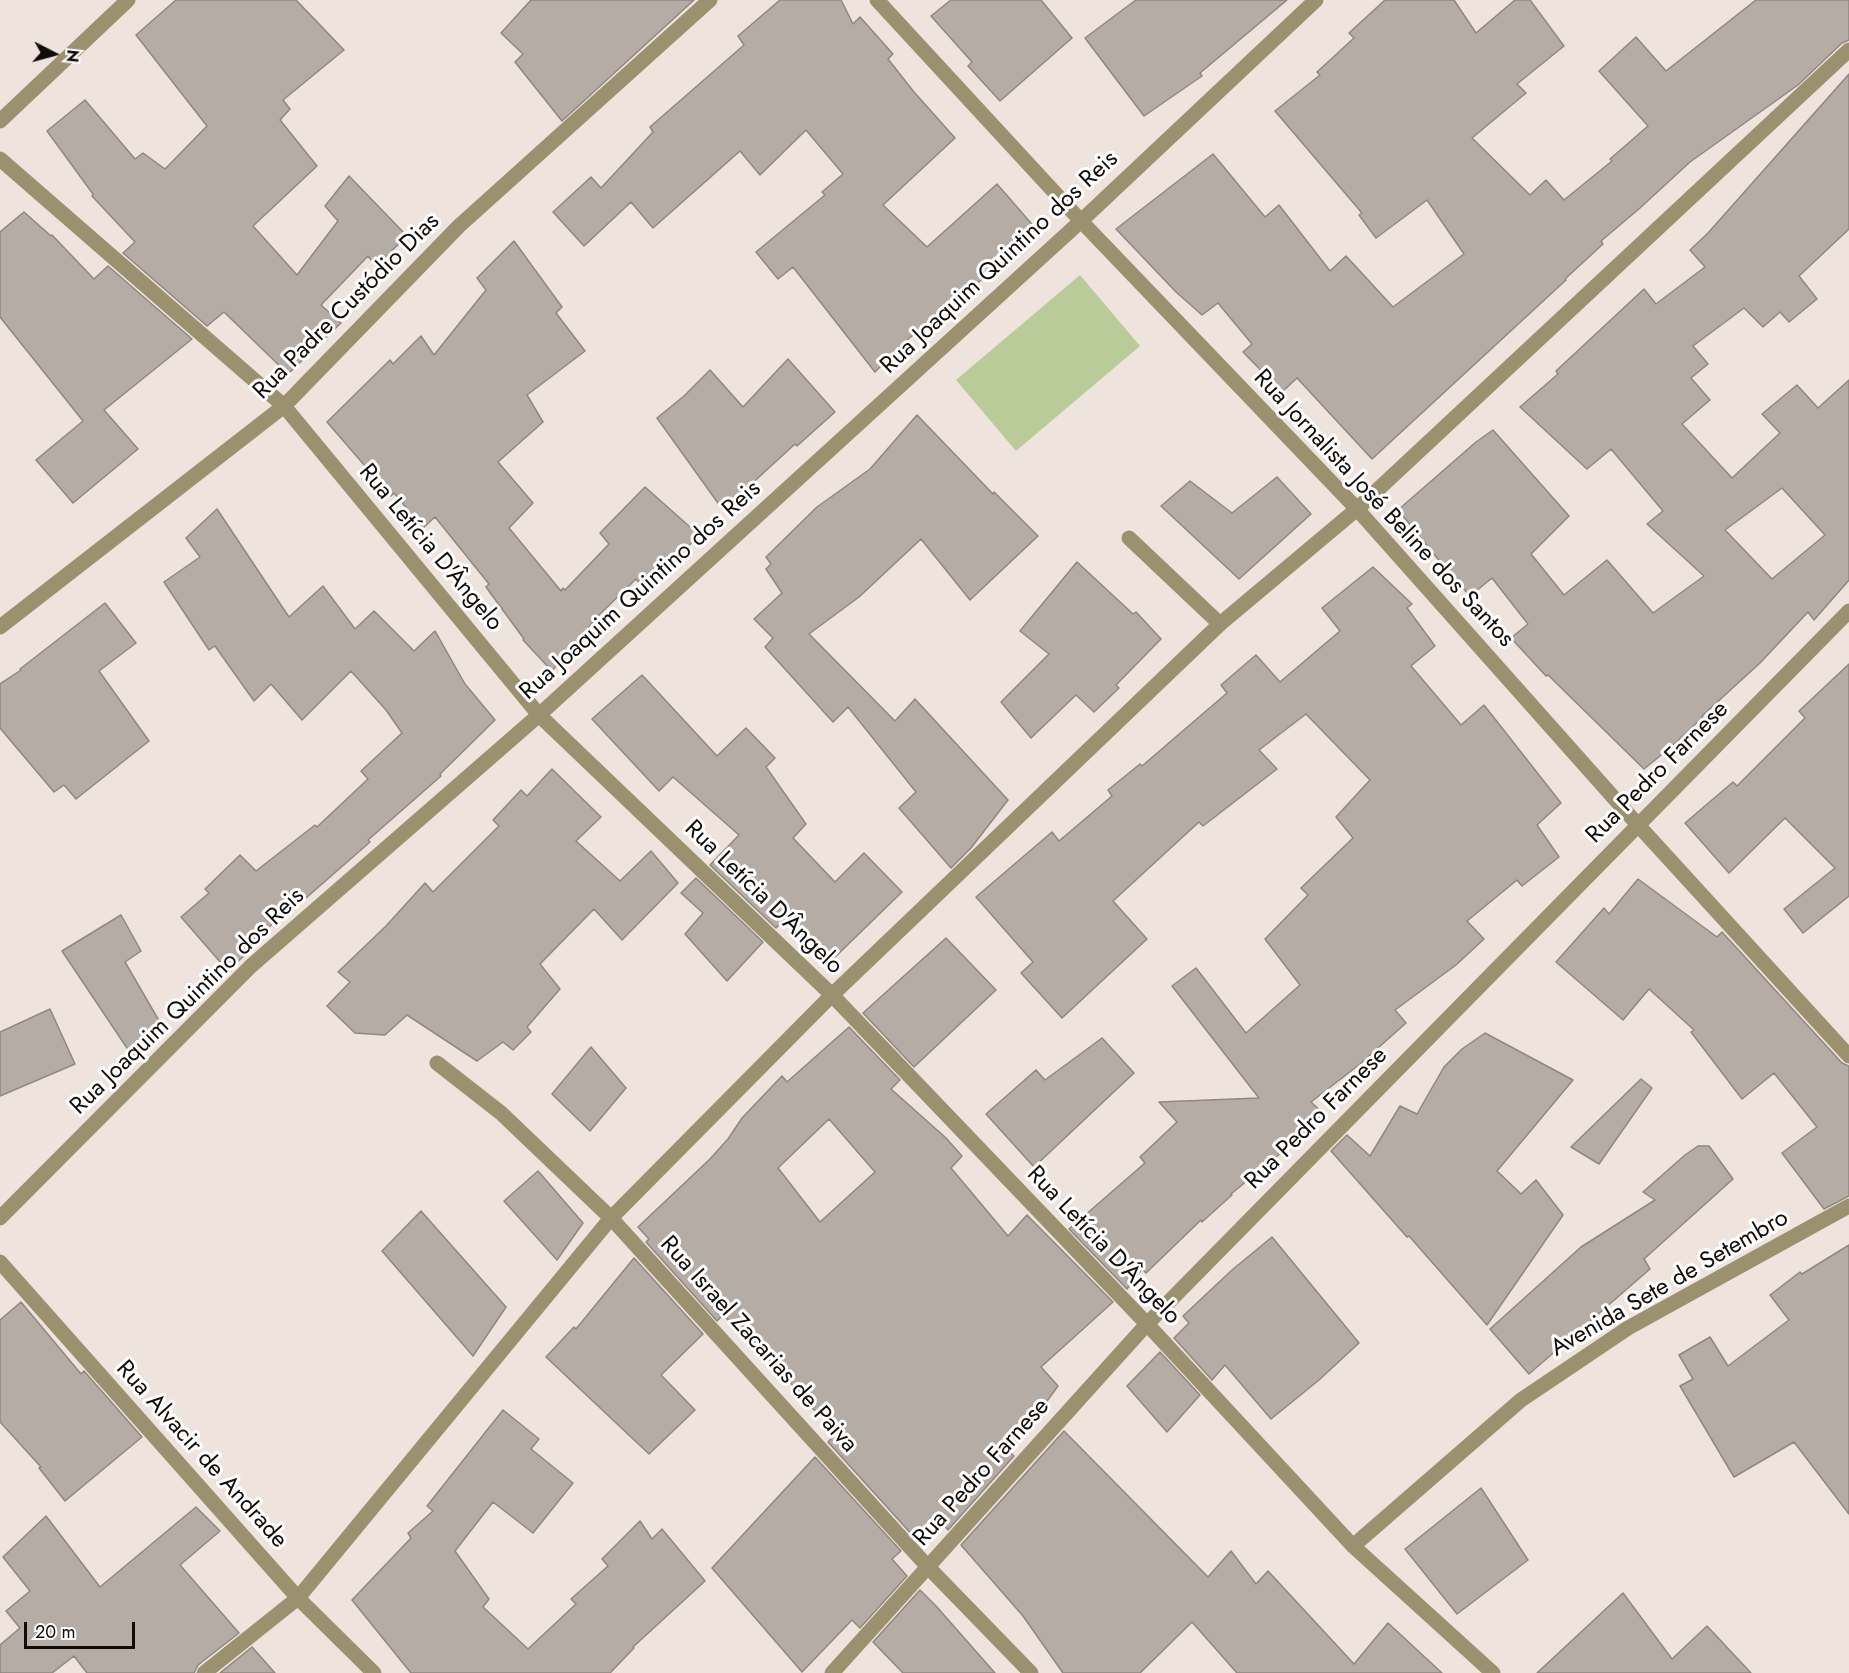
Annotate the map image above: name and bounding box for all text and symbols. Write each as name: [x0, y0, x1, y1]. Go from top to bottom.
north arrow: [24, 24, 84, 84]
text: N: [60, 48, 85, 63]
street label: Rua Joaquim Quintino dos Reis: [875, 145, 1125, 381]
street label: Rua Padre Custódio Dias: [248, 208, 446, 406]
street label: Rua Jornalista José Beline dos Santos: [1247, 364, 1519, 654]
street label: Rua Letícia D'Ângelo: [352, 459, 508, 637]
street label: Rua Joaquim Quintino dos Reis: [515, 475, 767, 707]
street label: Rua Pedro Farnese: [1581, 696, 1735, 850]
street label: Rua Letícia D'Ângelo: [678, 815, 848, 981]
street label: Rua Joaquim Quintino dos Reis: [65, 882, 311, 1122]
street label: Rua Pedro Farnese: [1240, 1042, 1394, 1196]
street label: Rua Letícia D'Ângelo: [1020, 1161, 1186, 1331]
street label: Avenida Sete de Setembro: [1546, 1204, 1794, 1364]
street label: Rua Israel Zacarias de Paiva: [653, 1231, 863, 1459]
street label: Rua Alvacir de Andrade: [109, 1355, 293, 1555]
street label: Rua Pedro Farnese: [908, 1393, 1056, 1553]
scale bar: [27, 1610, 138, 1648]
text: 20 m: [35, 1619, 75, 1645]

